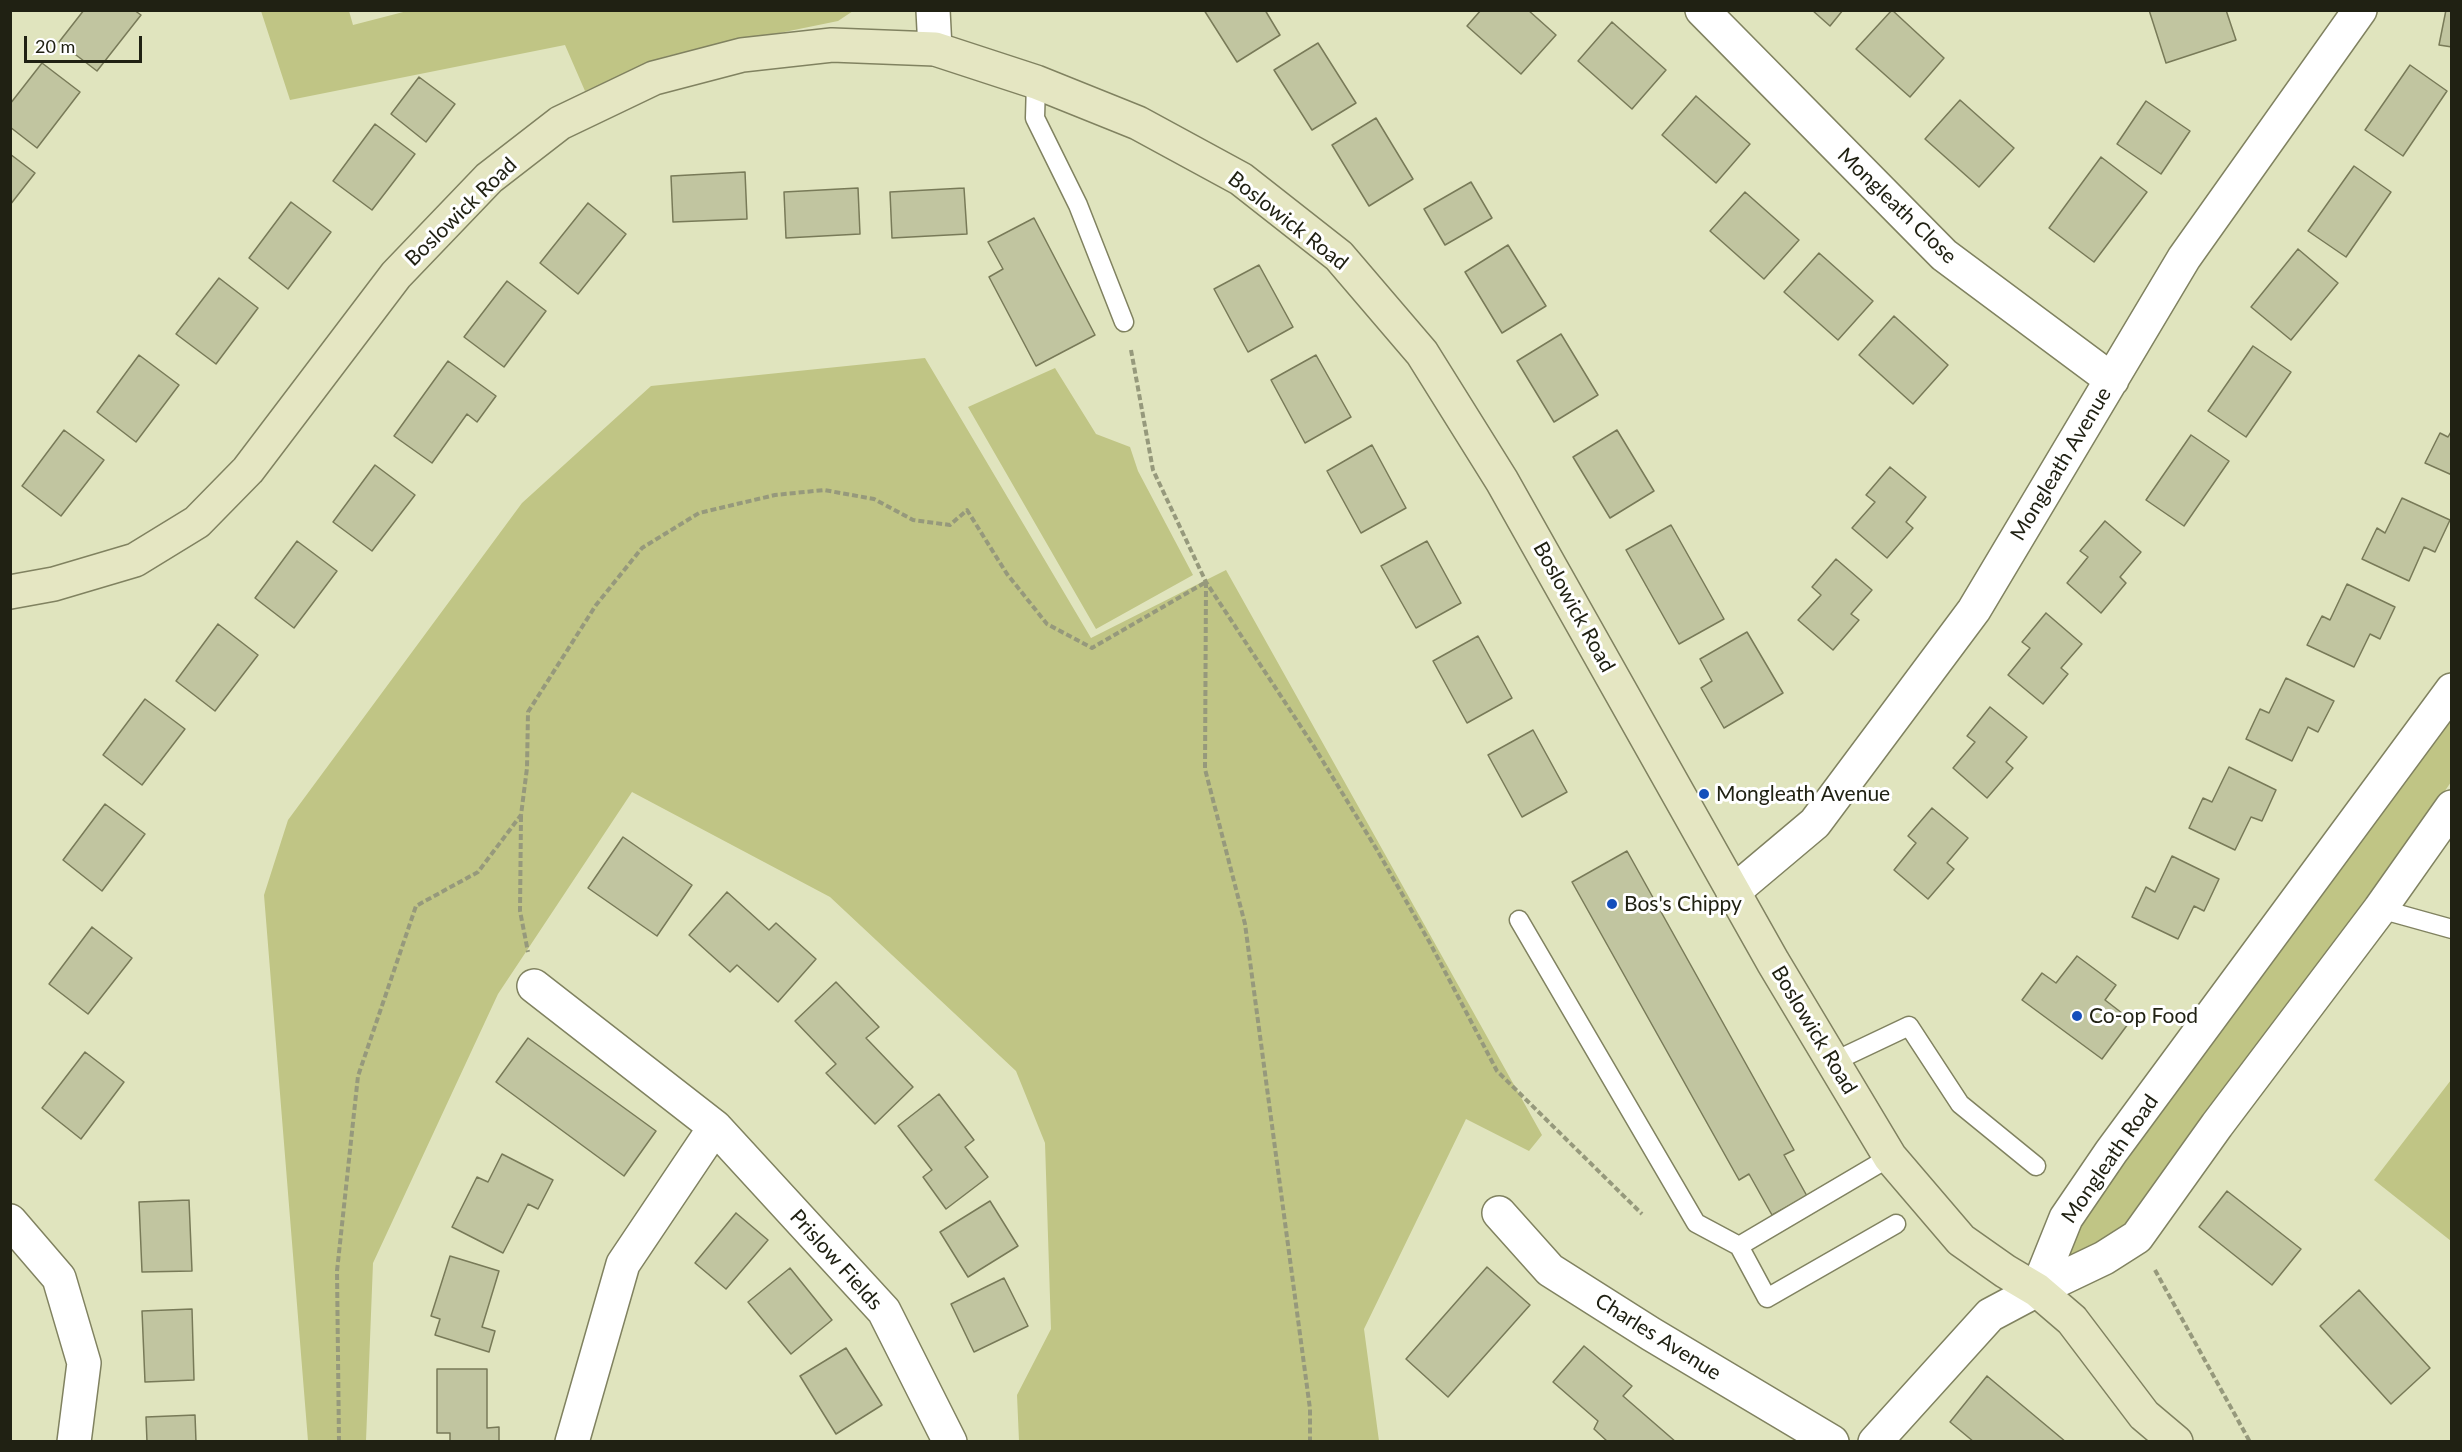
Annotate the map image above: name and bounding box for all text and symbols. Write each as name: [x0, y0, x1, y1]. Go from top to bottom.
scale bar: [27, 24, 146, 62]
text: 20 m: [35, 35, 75, 57]
street label: Mongleath Close: [1832, 143, 1962, 269]
street label: Boslowick Road: [400, 152, 522, 272]
street label: Boslowick Road: [1223, 166, 1353, 276]
street label: Mongleath Avenue: [2005, 383, 2117, 545]
street label: Boslowick Road: [1528, 537, 1620, 677]
place label: Mongleath Avenue: [1716, 781, 1890, 807]
marker: Mongleath Avenue: [1697, 787, 1711, 801]
place label: Bos's Chippy: [1624, 891, 1742, 917]
marker: Bos's Chippy: [1605, 897, 1619, 911]
street label: Boslowick Road: [1766, 961, 1862, 1099]
place label: Co-op Food: [2089, 1003, 2198, 1029]
marker: Co-op Food: [2070, 1009, 2084, 1023]
street label: Mongleath Road: [2056, 1090, 2164, 1228]
street label: Prislow Fields: [784, 1205, 888, 1315]
street label: Charles Avenue: [1590, 1288, 1726, 1386]

